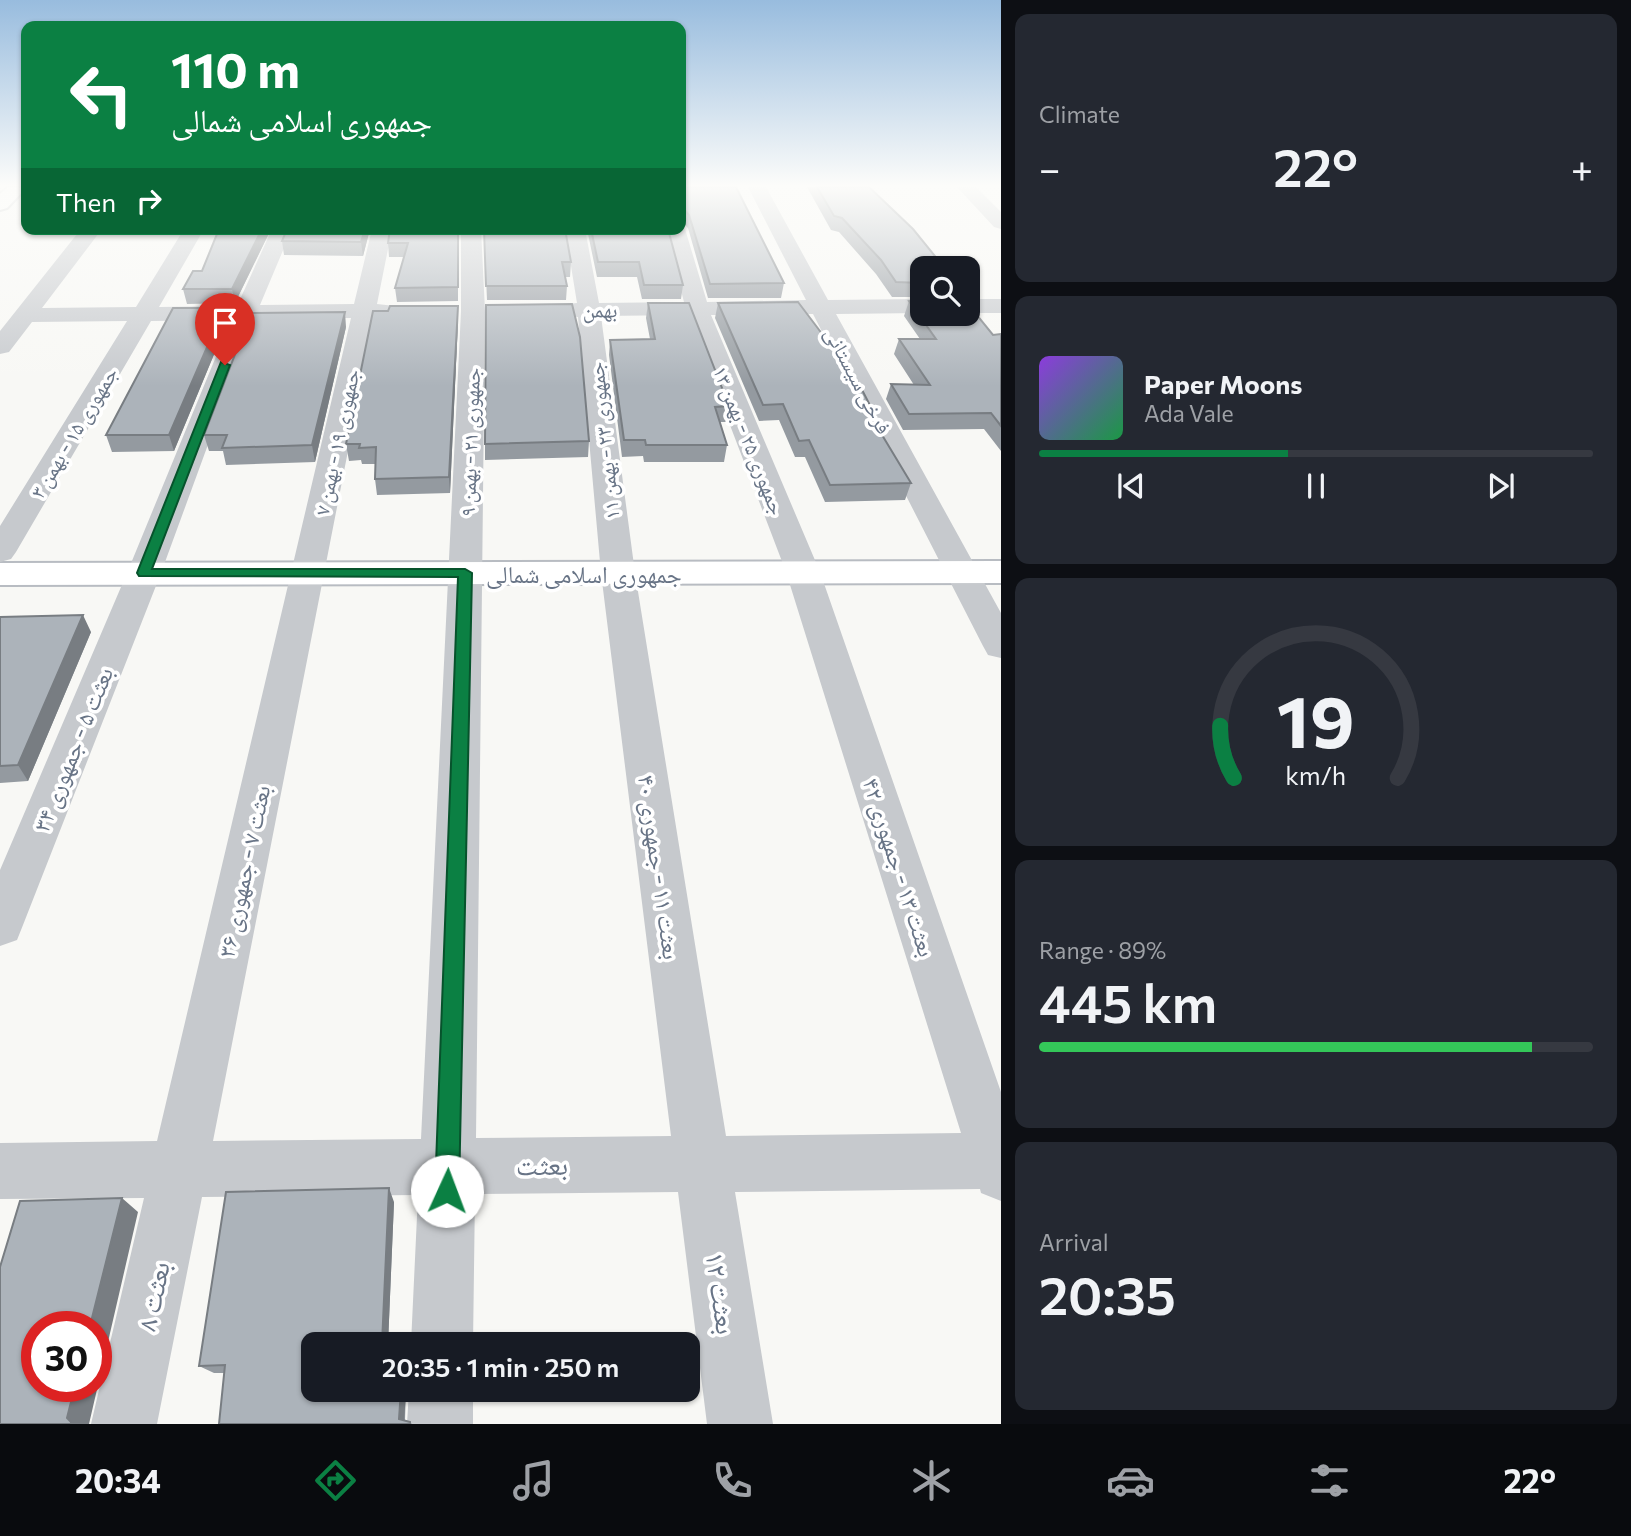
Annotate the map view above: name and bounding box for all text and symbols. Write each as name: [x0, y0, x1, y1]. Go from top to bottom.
text: 110 m: [171, 38, 300, 98]
icon: left: [56, 49, 147, 140]
text: جمهوری اسلامی شمالی: [171, 99, 432, 139]
text: Climate: [1039, 100, 1120, 128]
text: 22°: [1273, 134, 1358, 198]
text: −: [1039, 144, 1061, 191]
text: +: [1571, 144, 1593, 191]
icon: right: [130, 182, 168, 220]
text: Then: [56, 186, 116, 217]
map controls: [910, 256, 980, 326]
button: search: [910, 256, 980, 326]
pin: [195, 293, 255, 365]
street label: بهمن: [582, 296, 618, 324]
icon: arrive: [206, 304, 244, 342]
street label: فرخی سیستانی: [819, 322, 898, 439]
street label: جمهوری ۲۳ - بهمن ۱۱: [582, 361, 626, 521]
street label: جمهوری ۱۵ - بهمن ۳: [24, 362, 124, 503]
street label: جمهوری ۲۵ - بهمن ۱۳: [707, 362, 791, 519]
street label: جمهوری ۱۹ - بهمن ۷: [308, 367, 366, 518]
street label: جمهوری ۲۱ - بهمن ۹: [454, 367, 486, 517]
text: Paper Moons: [1144, 368, 1302, 399]
text: Ada Vale: [1144, 399, 1234, 427]
icon: previous: [1112, 467, 1150, 505]
icon: pause: [1297, 467, 1335, 505]
icon: next: [1482, 467, 1520, 505]
street label: جمهوری اسلامی شمالی: [486, 559, 682, 589]
street label: بعثت ۵ - جمهوری ۳۴: [26, 662, 119, 836]
text: 19: [1277, 674, 1355, 763]
text: km/h: [1286, 760, 1346, 790]
street label: بعثت ۱۱ - جمهوری ۴۰: [632, 773, 687, 961]
street label: بعثت ۱۳ - جمهوری ۴۲: [857, 774, 943, 960]
street label: بعثت ۷ - جمهوری ۳۶: [211, 782, 276, 960]
text: Range · 89%: [1039, 936, 1166, 964]
text: 445 km: [1039, 970, 1217, 1034]
street label: بعثت: [516, 1147, 568, 1181]
position arrow: [410, 1154, 484, 1228]
text: Arrival: [1039, 1228, 1109, 1256]
street label: بعثت ۱۲: [699, 1250, 745, 1336]
street label: بعثت ۸: [128, 1258, 176, 1334]
text: 20:35: [1039, 1262, 1176, 1326]
speed limit sign: 30: [21, 1311, 112, 1402]
text: 20:35 · 1 min · 250 m: [382, 1351, 619, 1382]
icon: directions: [311, 1456, 360, 1505]
icon: music: [509, 1456, 558, 1505]
icon: phone: [708, 1456, 757, 1505]
icon: climate: [907, 1456, 956, 1505]
icon: car: [1106, 1456, 1155, 1505]
icon: filters: [1305, 1456, 1354, 1505]
text: 20:34: [75, 1460, 161, 1500]
text: 22°: [1503, 1460, 1556, 1500]

